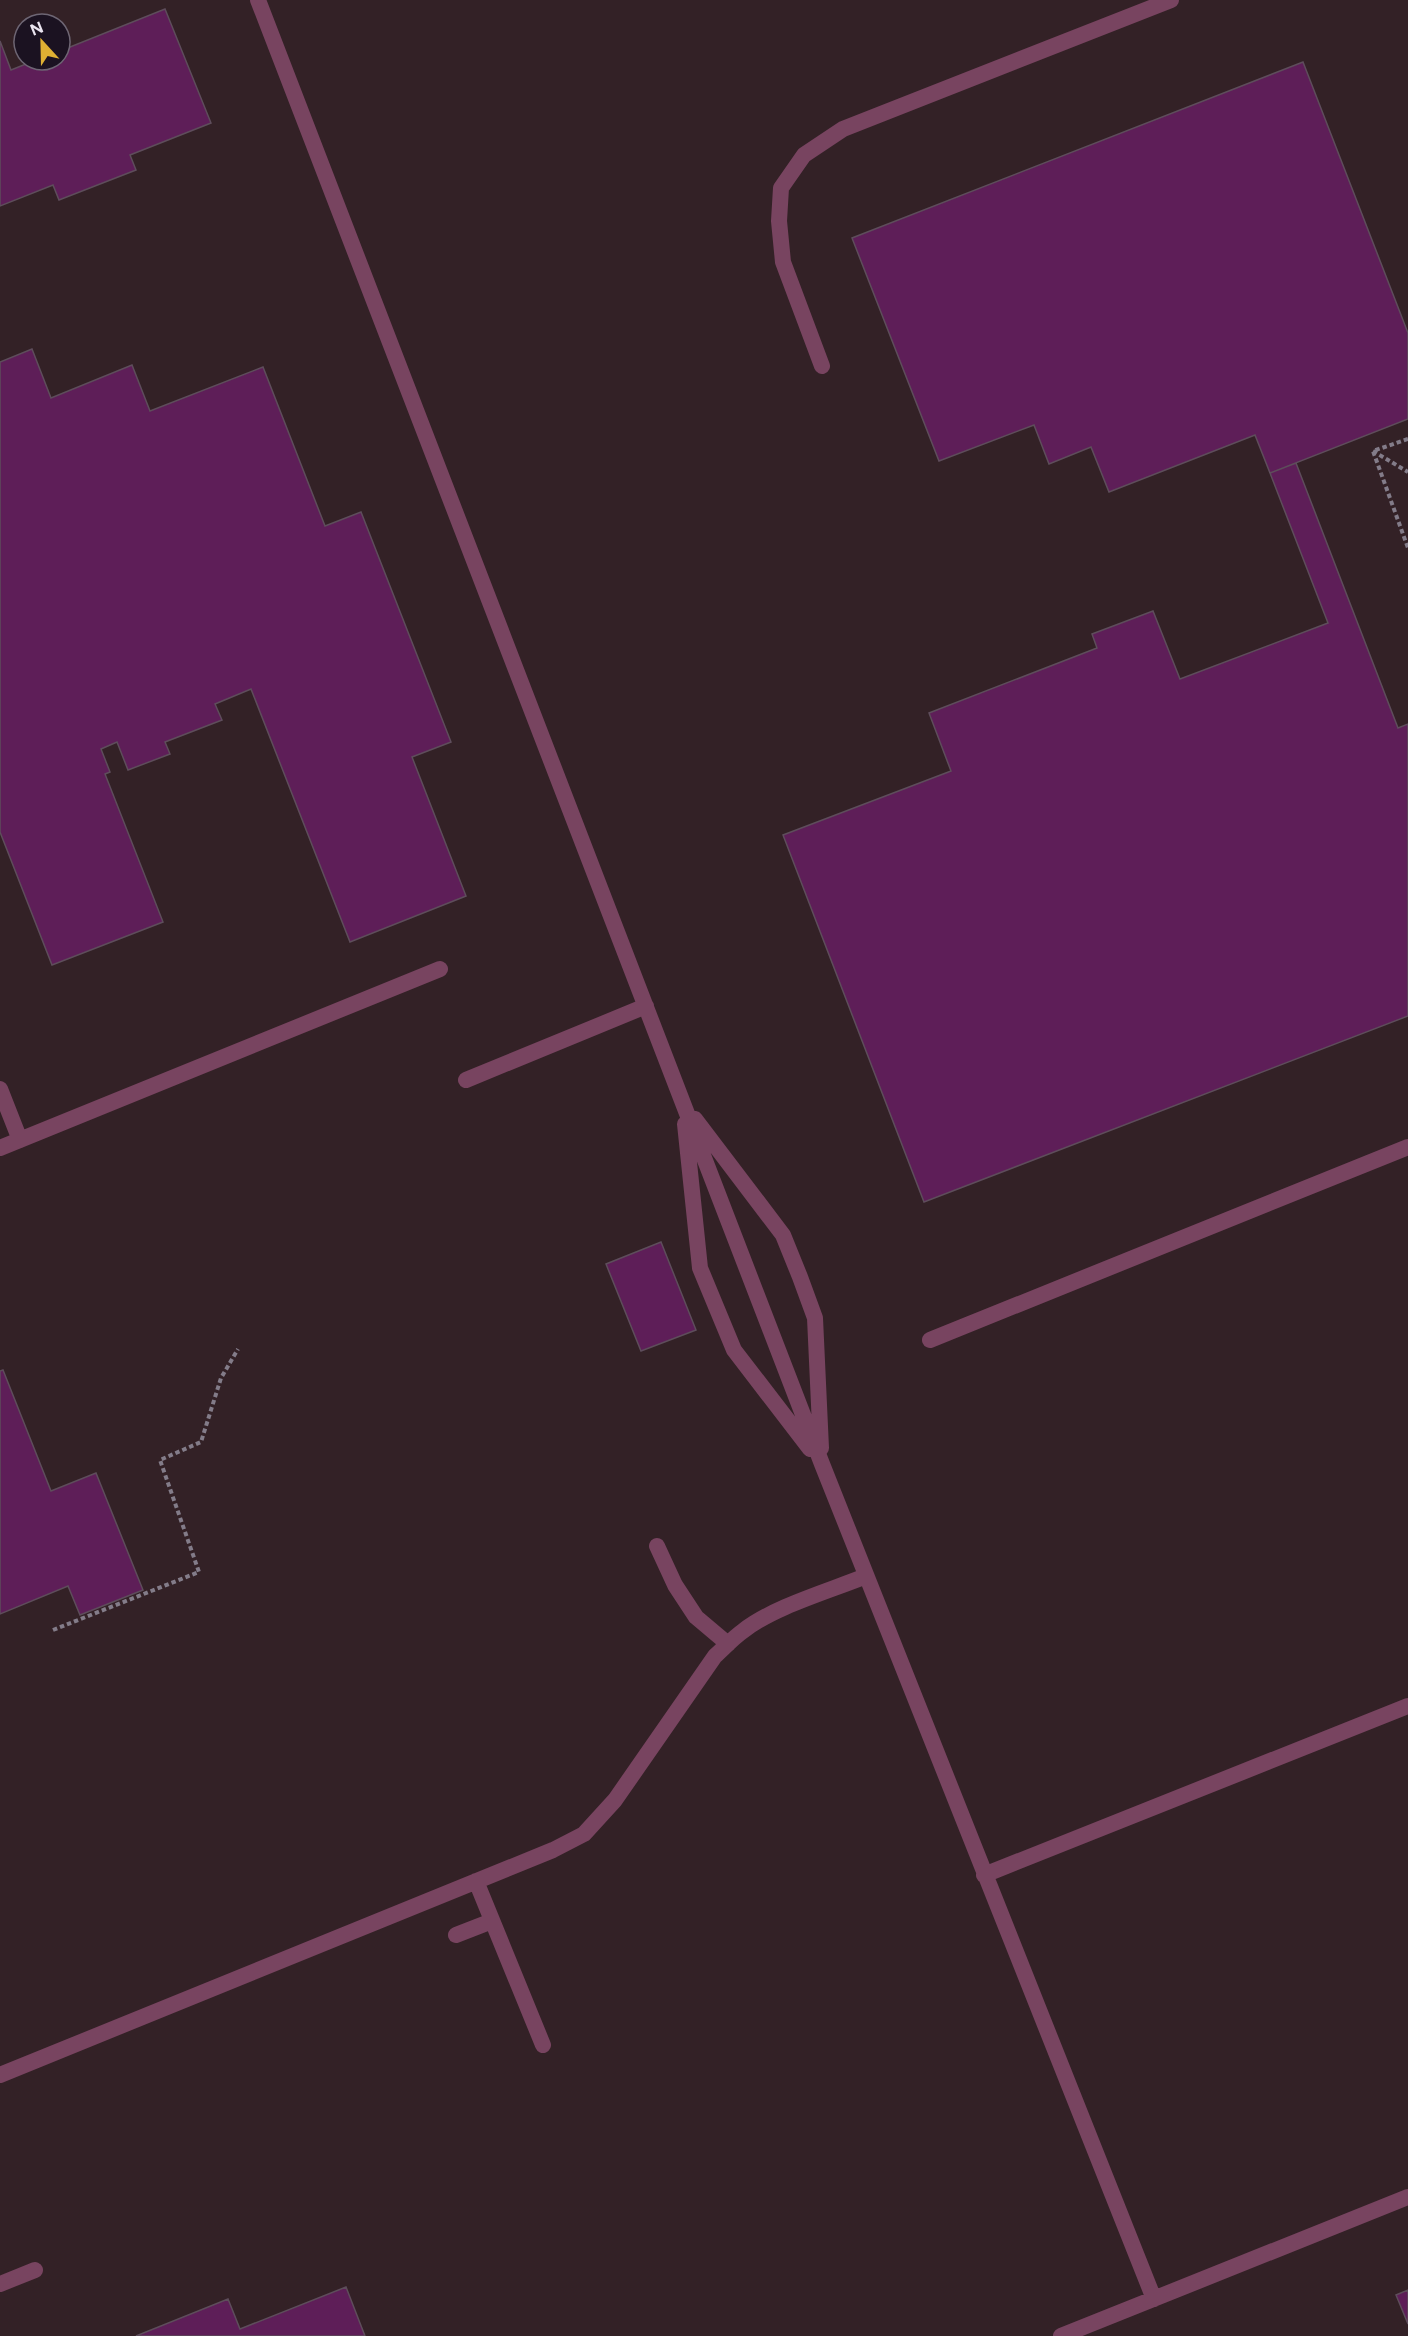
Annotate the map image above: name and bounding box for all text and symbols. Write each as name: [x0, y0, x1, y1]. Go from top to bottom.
north arrow: [12, 12, 72, 72]
text: N: [27, 17, 46, 40]

